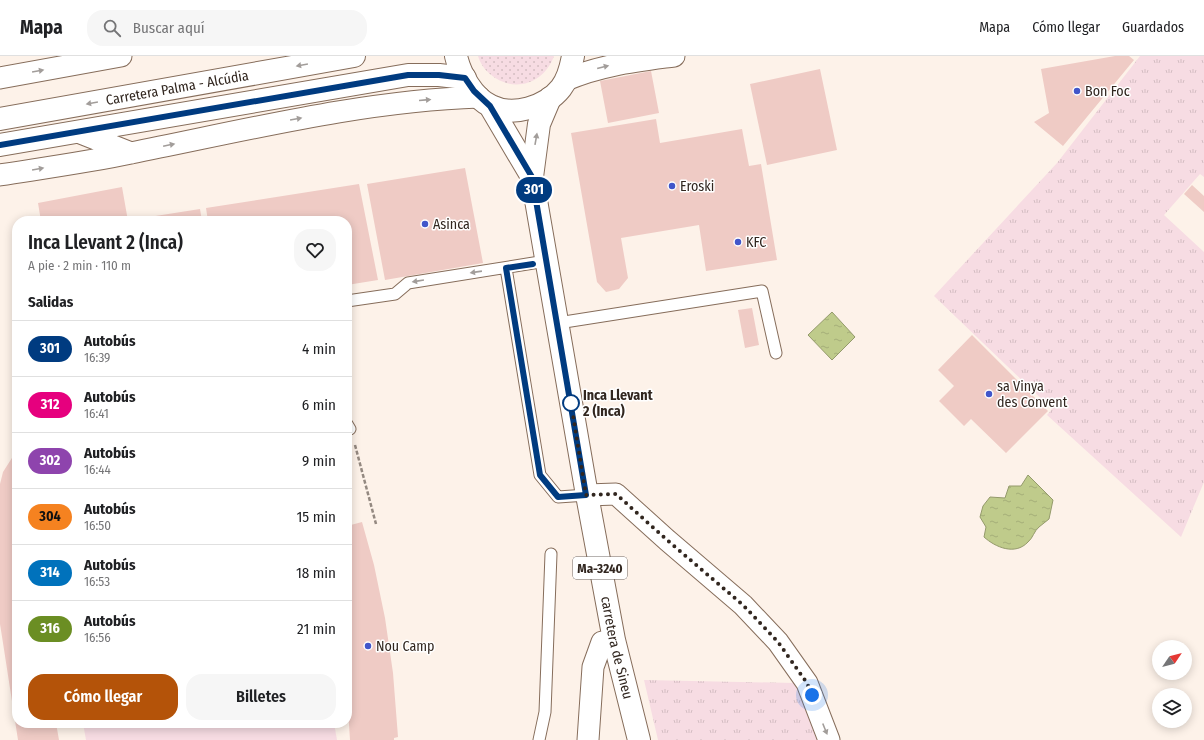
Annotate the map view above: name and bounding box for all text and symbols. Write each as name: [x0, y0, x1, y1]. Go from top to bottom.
search box: [87, 10, 367, 46]
text: Mapa: [20, 16, 63, 39]
icon: search: [101, 17, 123, 39]
text: Buscar aquí: [133, 19, 205, 37]
text: Mapa: [979, 19, 1010, 36]
text: Cómo llegar: [1032, 19, 1100, 36]
text: Guardados: [1122, 19, 1184, 36]
one-way arrow: [296, 63, 308, 69]
one-way arrow: [597, 64, 609, 70]
street label: Carretera Palma - Alcúdia: [104, 66, 250, 109]
one-way arrow: [32, 68, 44, 74]
place label: Bon Foc: [1085, 83, 1130, 100]
marker: Bon Foc: [1072, 86, 1082, 96]
one-way arrow: [419, 97, 431, 103]
one-way arrow: [86, 100, 98, 106]
one-way arrow: [290, 116, 302, 122]
one-way arrow: [534, 132, 540, 145]
one-way arrow: [163, 141, 175, 147]
one-way arrow: [32, 166, 45, 172]
line badge: 301: [511, 177, 557, 203]
place label: Eroski: [680, 178, 714, 195]
text: 301: [524, 181, 544, 198]
marker: Eroski: [667, 181, 677, 191]
place label: Asinca: [433, 216, 470, 233]
marker: Asinca: [420, 219, 430, 229]
button: heart: [294, 229, 336, 271]
text: Inca Llevant 2 (Inca): [28, 231, 183, 254]
place label: KFC: [746, 234, 766, 251]
marker: KFC: [733, 237, 743, 247]
text: A pie · 2 min · 110 m: [28, 258, 131, 273]
one-way arrow: [470, 269, 482, 275]
one-way arrow: [412, 278, 424, 284]
text: Salidas: [28, 293, 73, 311]
text: Autobús: [84, 332, 135, 350]
text: 301: [40, 340, 60, 357]
text: 4 min: [302, 340, 336, 358]
text: 16:39: [84, 350, 110, 365]
place label: sa Vinya des Convent: [997, 378, 1068, 411]
place label: Inca Llevant 2 (Inca): [582, 387, 654, 420]
text: Autobús: [84, 388, 135, 406]
marker: sa Vinya des Convent: [984, 389, 994, 399]
marker: Inca Llevant 2 (Inca): [562, 394, 580, 412]
text: 312: [41, 396, 59, 413]
text: 6 min: [302, 396, 336, 414]
text: 16:41: [84, 406, 109, 421]
text: Autobús: [84, 444, 135, 462]
text: 302: [40, 452, 60, 469]
text: 9 min: [302, 452, 336, 470]
text: 16:44: [84, 462, 111, 477]
text: Autobús: [84, 500, 135, 518]
text: 304: [39, 508, 61, 525]
text: 15 min: [297, 508, 336, 526]
text: 16:50: [84, 518, 111, 533]
text: Autobús: [84, 556, 135, 574]
road number: Ma-3240: [573, 557, 627, 579]
text: 314: [40, 564, 60, 581]
text: 18 min: [296, 564, 336, 582]
text: 16:53: [84, 574, 110, 589]
street label: carretera de Sineu: [598, 595, 637, 701]
text: Autobús: [84, 612, 135, 630]
text: 316: [40, 620, 60, 637]
text: 21 min: [297, 620, 336, 638]
text: 16:56: [84, 630, 111, 645]
place label: Nou Camp: [376, 638, 435, 655]
north arrow: [1152, 640, 1192, 680]
map controls: [1152, 640, 1192, 728]
marker: Nou Camp: [363, 641, 373, 651]
button: Cómo llegar: [28, 674, 178, 720]
button: Billetes: [186, 674, 336, 720]
your location: [802, 685, 822, 705]
button: layers: [1152, 688, 1192, 728]
one-way arrow: [822, 723, 828, 735]

